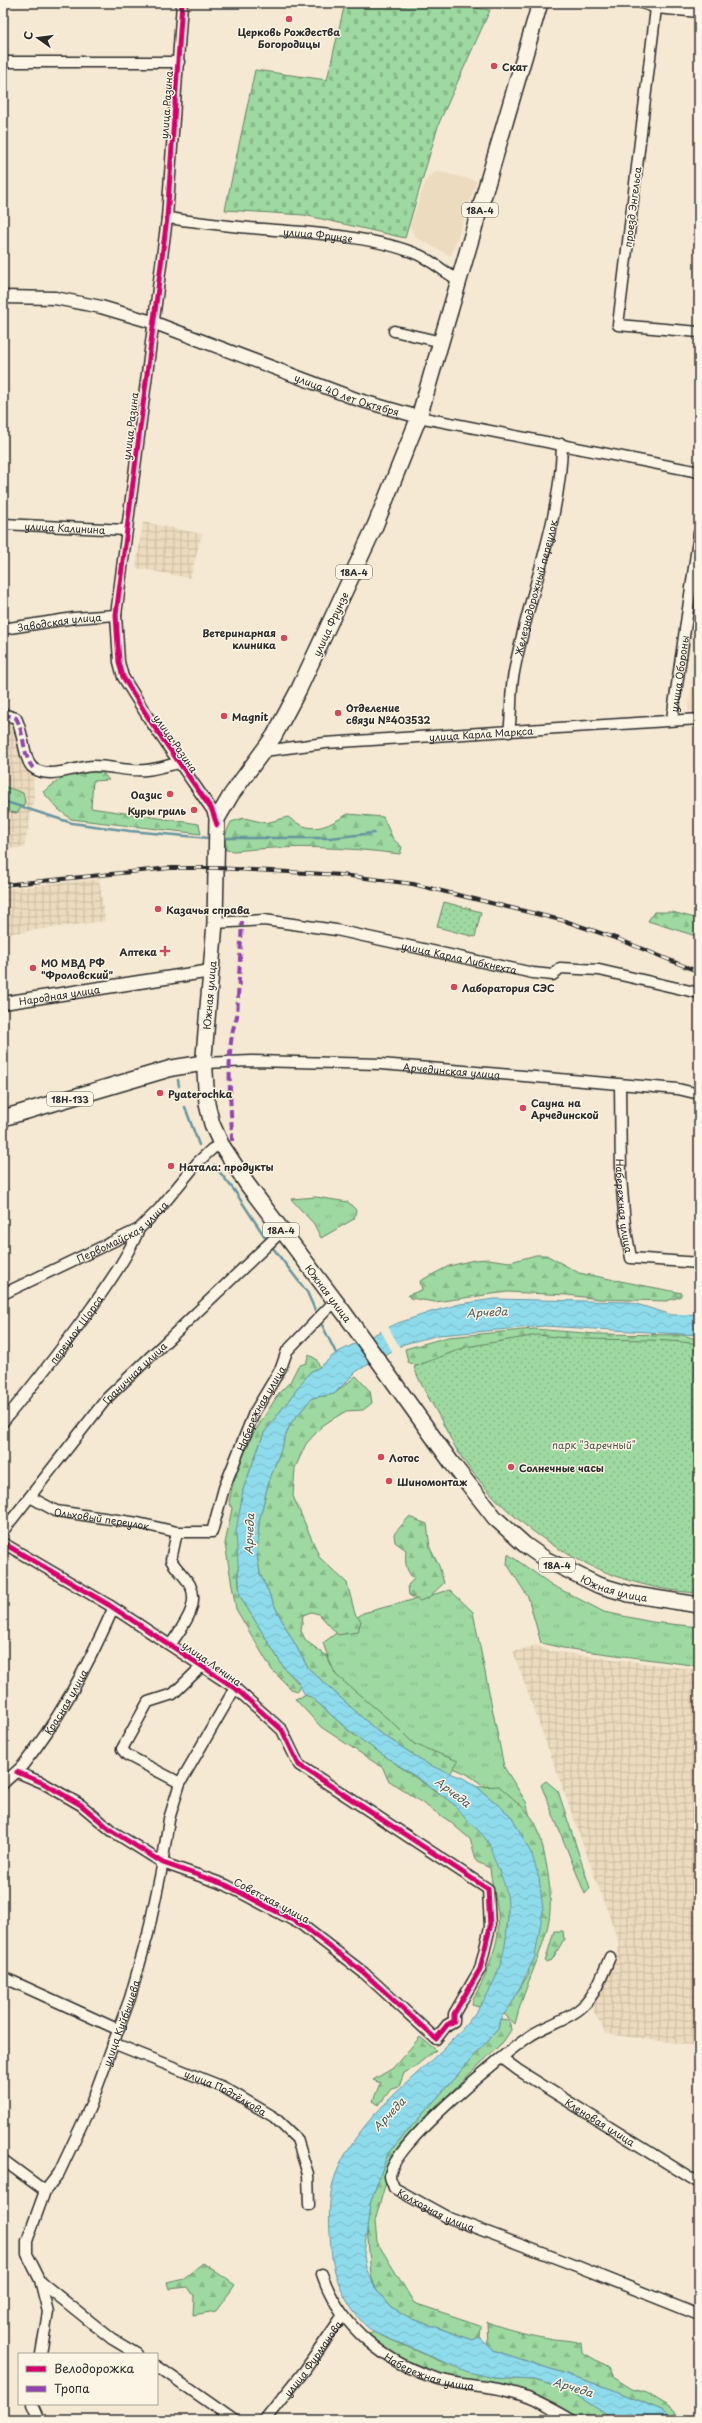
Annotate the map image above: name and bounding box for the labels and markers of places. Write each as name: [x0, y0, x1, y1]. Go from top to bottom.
marker: Церковь Рождества Богородицы: [284, 14, 294, 24]
place label: Церковь Рождества Богородицы: [238, 24, 340, 51]
place label: Скат: [502, 59, 528, 74]
marker: Скат: [489, 61, 499, 71]
place label: Ветеринарная клиника: [202, 625, 276, 652]
marker: Ветеринарная клиника: [279, 633, 289, 643]
place label: Отделение связи №403532: [346, 700, 431, 727]
marker: Отделение связи №403532: [333, 708, 343, 718]
place label: Magnit: [232, 709, 269, 724]
marker: Magnit: [219, 711, 229, 721]
place label: Оазис: [131, 787, 163, 802]
marker: Оазис: [165, 789, 175, 799]
place label: Куры гриль: [127, 803, 186, 818]
marker: Куры гриль: [189, 805, 199, 815]
place label: Казачья справа: [166, 902, 250, 917]
marker: Казачья справа: [153, 904, 163, 914]
place label: Аптека: [120, 944, 157, 959]
marker: Аптека: [160, 946, 170, 956]
place label: МО МВД РФ "Фроловский": [41, 955, 114, 982]
marker: МО МВД РФ "Фроловский": [28, 963, 38, 973]
place label: Лаборатория СЭС: [462, 980, 555, 995]
marker: Лаборатория СЭС: [449, 982, 459, 992]
place label: Pyaterochka: [168, 1086, 233, 1101]
marker: Pyaterochka: [155, 1088, 165, 1098]
place label: Сауна на Арчединской: [531, 1095, 599, 1122]
marker: Сауна на Арчединской: [518, 1103, 528, 1113]
place label: Натала: продукты: [179, 1159, 274, 1174]
marker: Натала: продукты: [166, 1161, 176, 1171]
place label: Лотос: [389, 1450, 420, 1465]
marker: Лотос: [376, 1452, 386, 1462]
place label: Солнечные часы: [519, 1460, 604, 1475]
marker: Солнечные часы: [506, 1462, 516, 1472]
place label: Шиномонтаж: [397, 1474, 467, 1489]
marker: Шиномонтаж: [384, 1476, 394, 1486]

